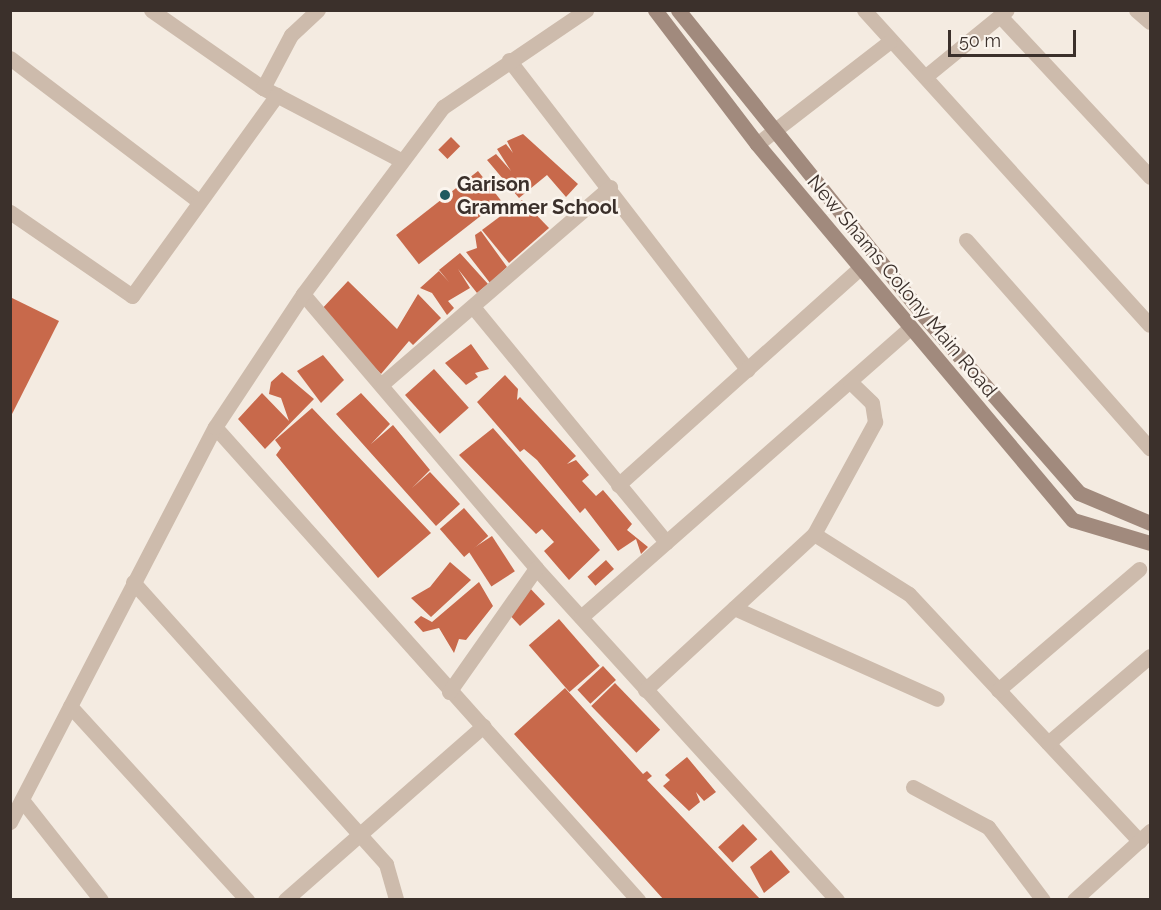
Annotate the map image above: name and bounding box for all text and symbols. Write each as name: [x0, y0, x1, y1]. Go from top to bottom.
scale bar: [951, 18, 1078, 56]
text: 50 m: [959, 30, 1001, 51]
street label: New Shams Colony Main Road: [802, 170, 1002, 402]
place label: Garison Grammer School: [457, 172, 619, 219]
marker: Garison Grammer School: [438, 188, 452, 202]

